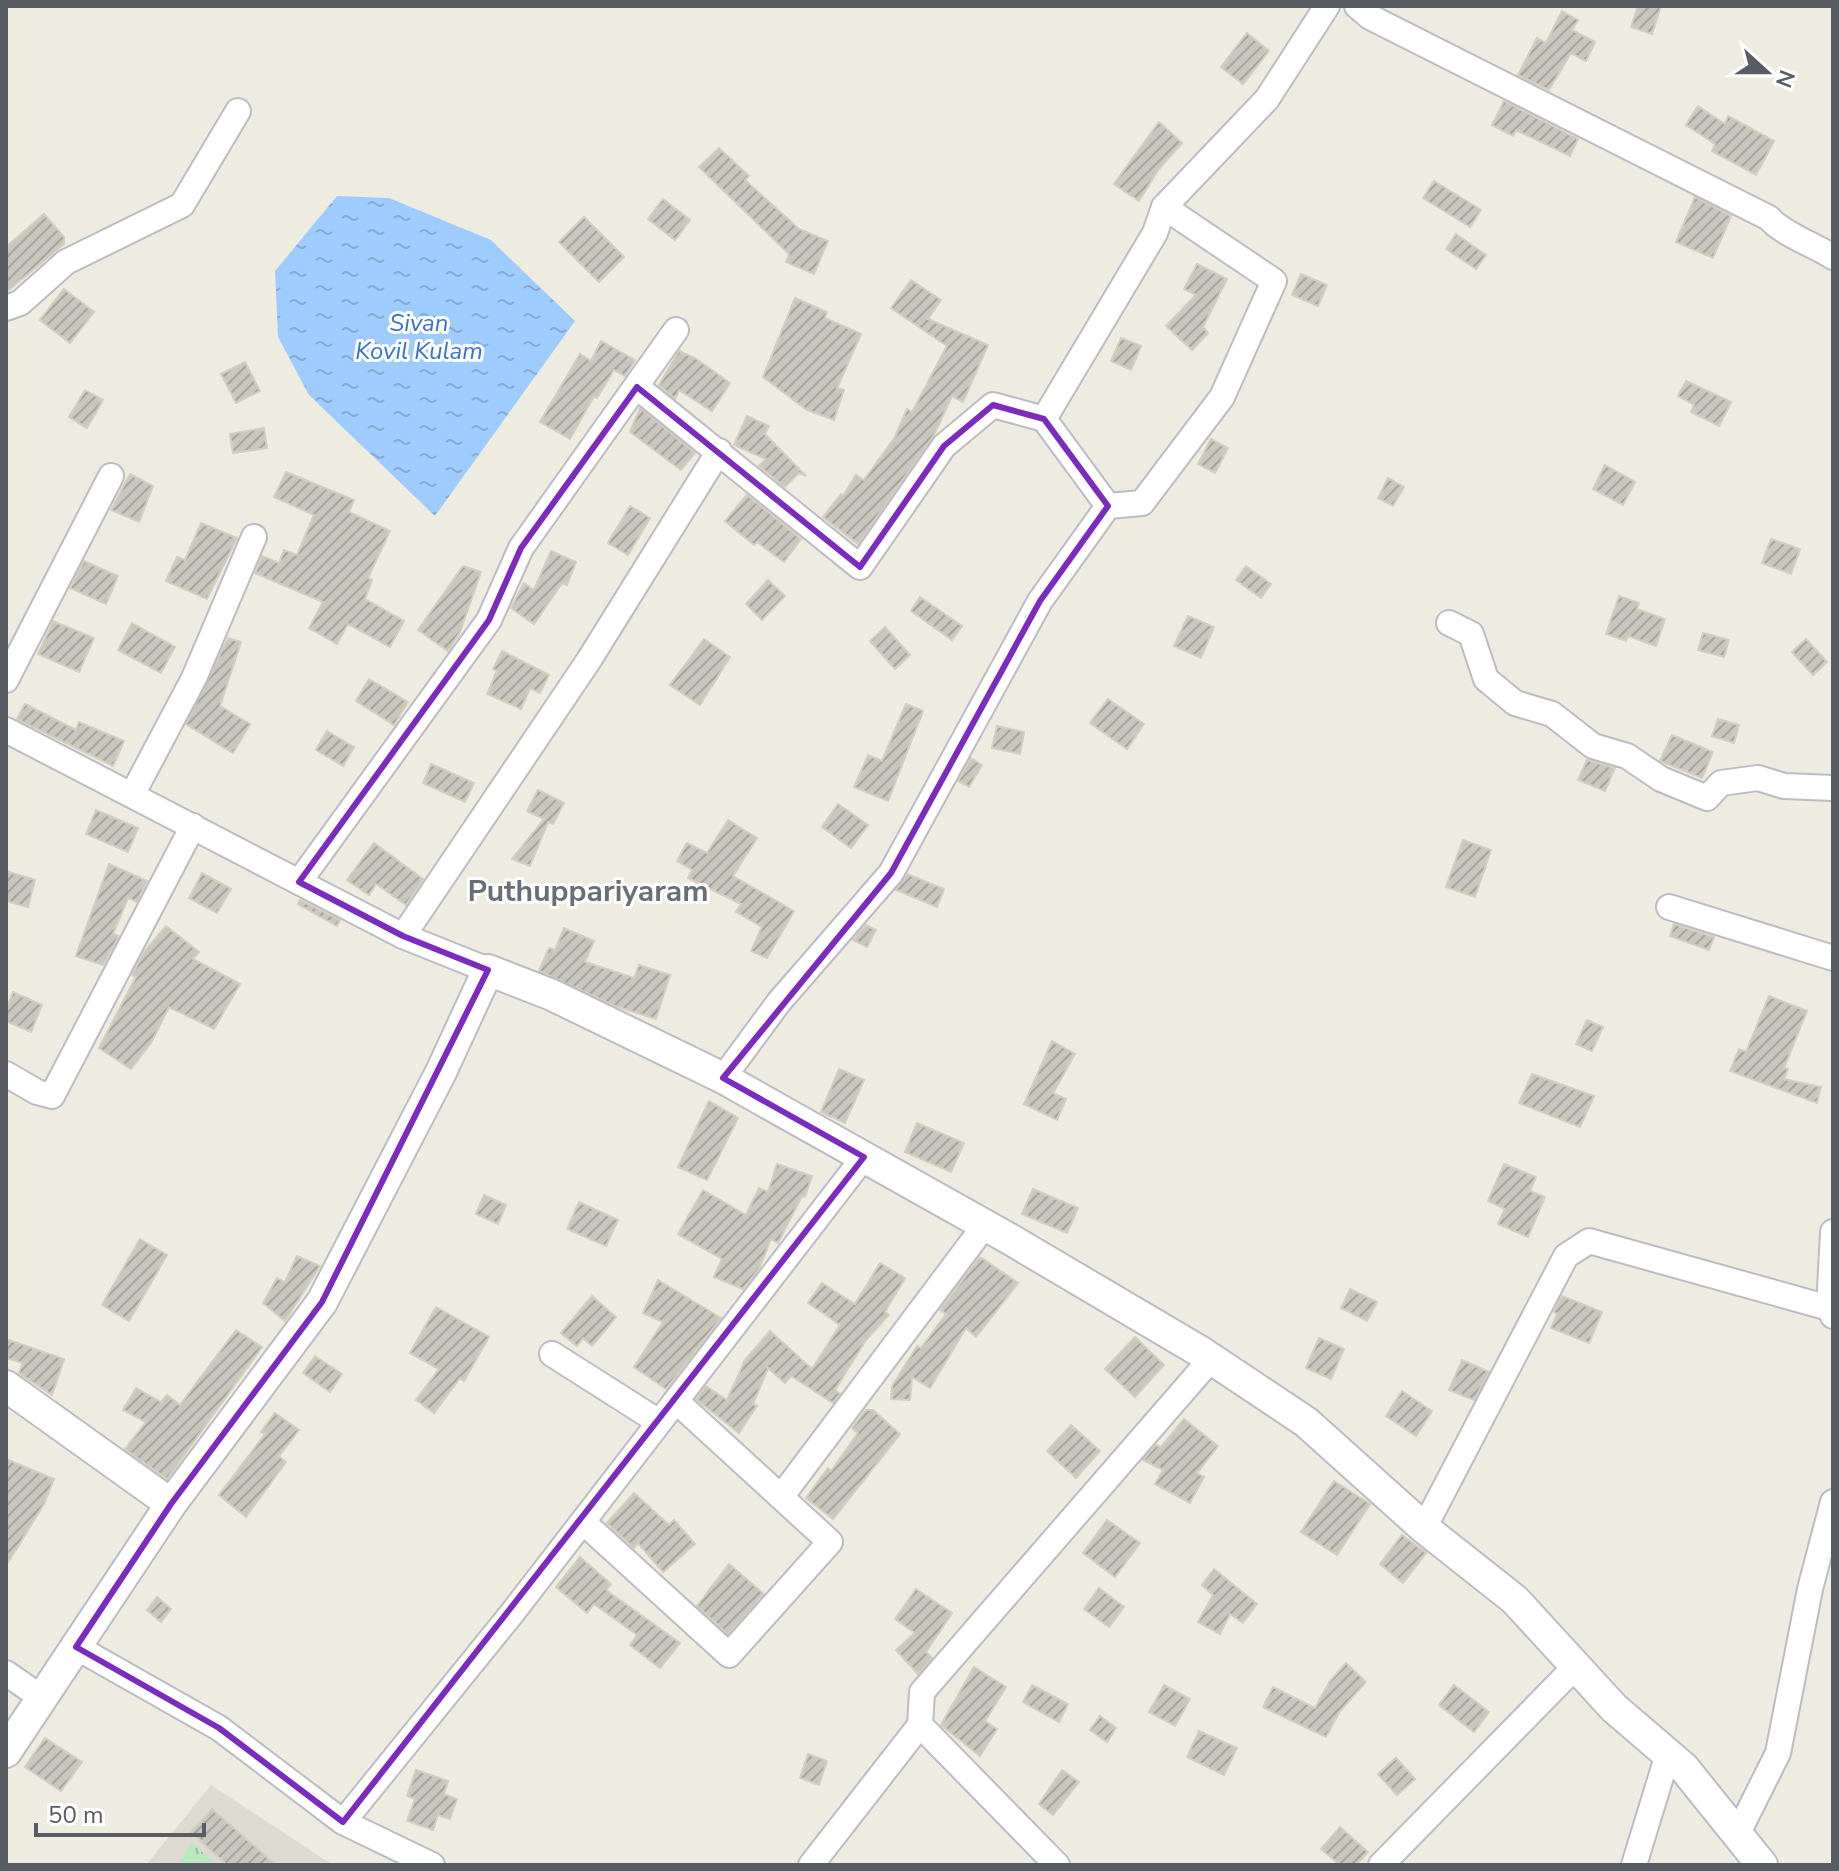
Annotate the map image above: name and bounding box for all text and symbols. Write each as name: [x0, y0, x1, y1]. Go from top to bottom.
north arrow: [1727, 32, 1807, 112]
text: N: [1768, 66, 1802, 92]
water label: Sivan Kovil Kulam: [355, 307, 483, 367]
district label: Puthuppariyaram: [467, 871, 709, 912]
scale bar: [36, 1787, 204, 1837]
text: 50 m: [48, 1799, 104, 1831]

